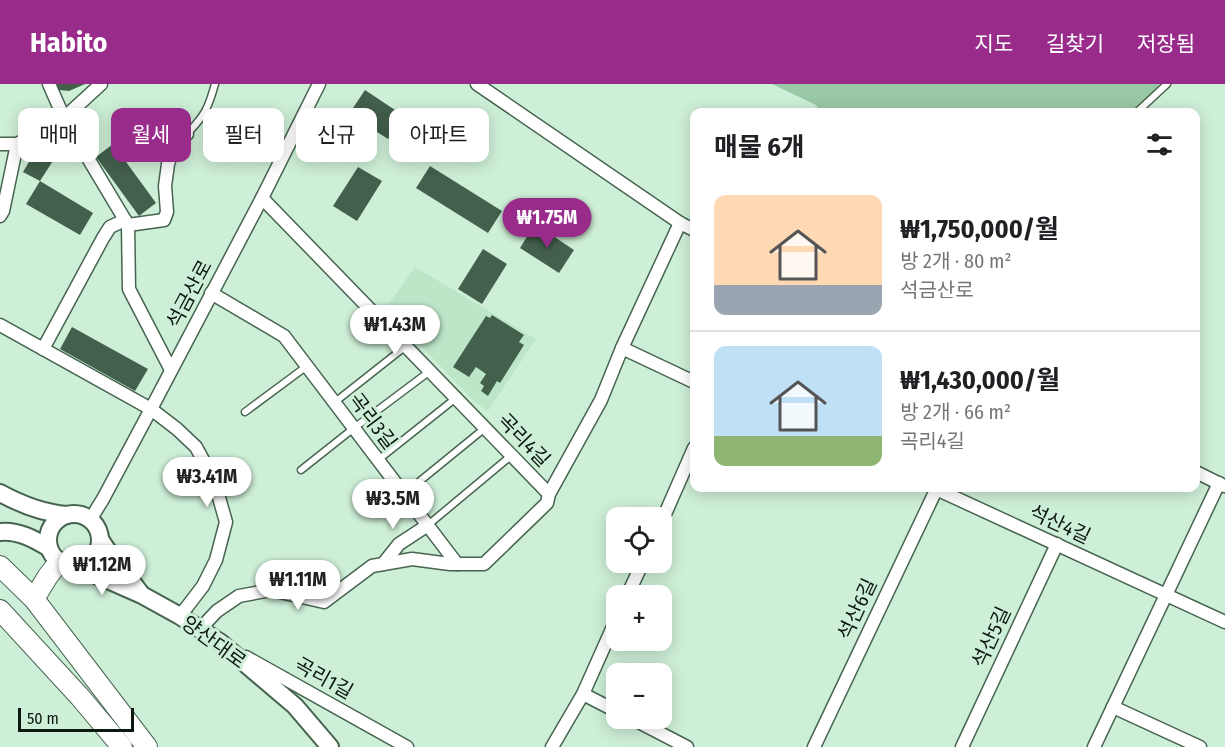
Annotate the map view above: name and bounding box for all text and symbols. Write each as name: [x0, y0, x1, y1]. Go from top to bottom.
text: Habito: [30, 26, 108, 59]
text: 지도: [974, 31, 1013, 57]
text: 길찾기: [1046, 31, 1104, 57]
text: 저장됨: [1137, 31, 1195, 57]
chip: 매매: [18, 108, 99, 162]
chip: 월세: [111, 108, 191, 162]
chip: 필터: [203, 108, 284, 162]
chip: 신규: [296, 108, 377, 162]
chip: 아파트: [389, 108, 489, 162]
icon: filters: [1143, 128, 1176, 161]
text: 매물 6개: [714, 132, 805, 163]
pin: ₩1.75M: [498, 198, 596, 249]
text: ₩1.75M: [516, 205, 578, 229]
text: ₩1,750,000/월: [900, 214, 1059, 245]
icon: home: [762, 219, 834, 291]
text: 방 2개 · 80 m²: [900, 249, 1012, 273]
street label: 석금산로: [161, 256, 217, 332]
text: 석금산로: [900, 278, 974, 302]
pin: ₩1.43M: [346, 305, 444, 356]
text: ₩1.43M: [364, 312, 426, 336]
text: ₩1,430,000/월: [900, 365, 1060, 396]
icon: home: [762, 370, 834, 442]
street label: 곡리3길: [344, 388, 402, 454]
text: 방 2개 · 66 m²: [900, 400, 1011, 424]
street label: 곡리4길: [493, 408, 555, 472]
text: 곡리4길: [900, 429, 965, 453]
pin: ₩3.41M: [158, 457, 256, 508]
text: ₩3.41M: [177, 464, 237, 488]
pin: ₩3.5M: [351, 479, 435, 530]
text: ₩3.5M: [366, 486, 420, 510]
street label: 석산4길: [1026, 499, 1094, 549]
map controls: [606, 507, 672, 729]
button: locate: [606, 507, 672, 573]
pin: ₩1.12M: [53, 545, 151, 596]
text: ₩1.12M: [73, 552, 131, 576]
pin: ₩1.11M: [249, 560, 347, 611]
text: ₩1.11M: [269, 567, 327, 591]
street label: 석산6길: [832, 574, 882, 644]
button: +: [606, 585, 672, 651]
street label: 석산5길: [967, 603, 1015, 671]
street label: 양산대로: [177, 611, 251, 673]
street label: 곡리1길: [291, 652, 357, 704]
button: −: [606, 663, 672, 729]
scale bar: [18, 705, 134, 732]
text: 50 m: [27, 709, 59, 728]

